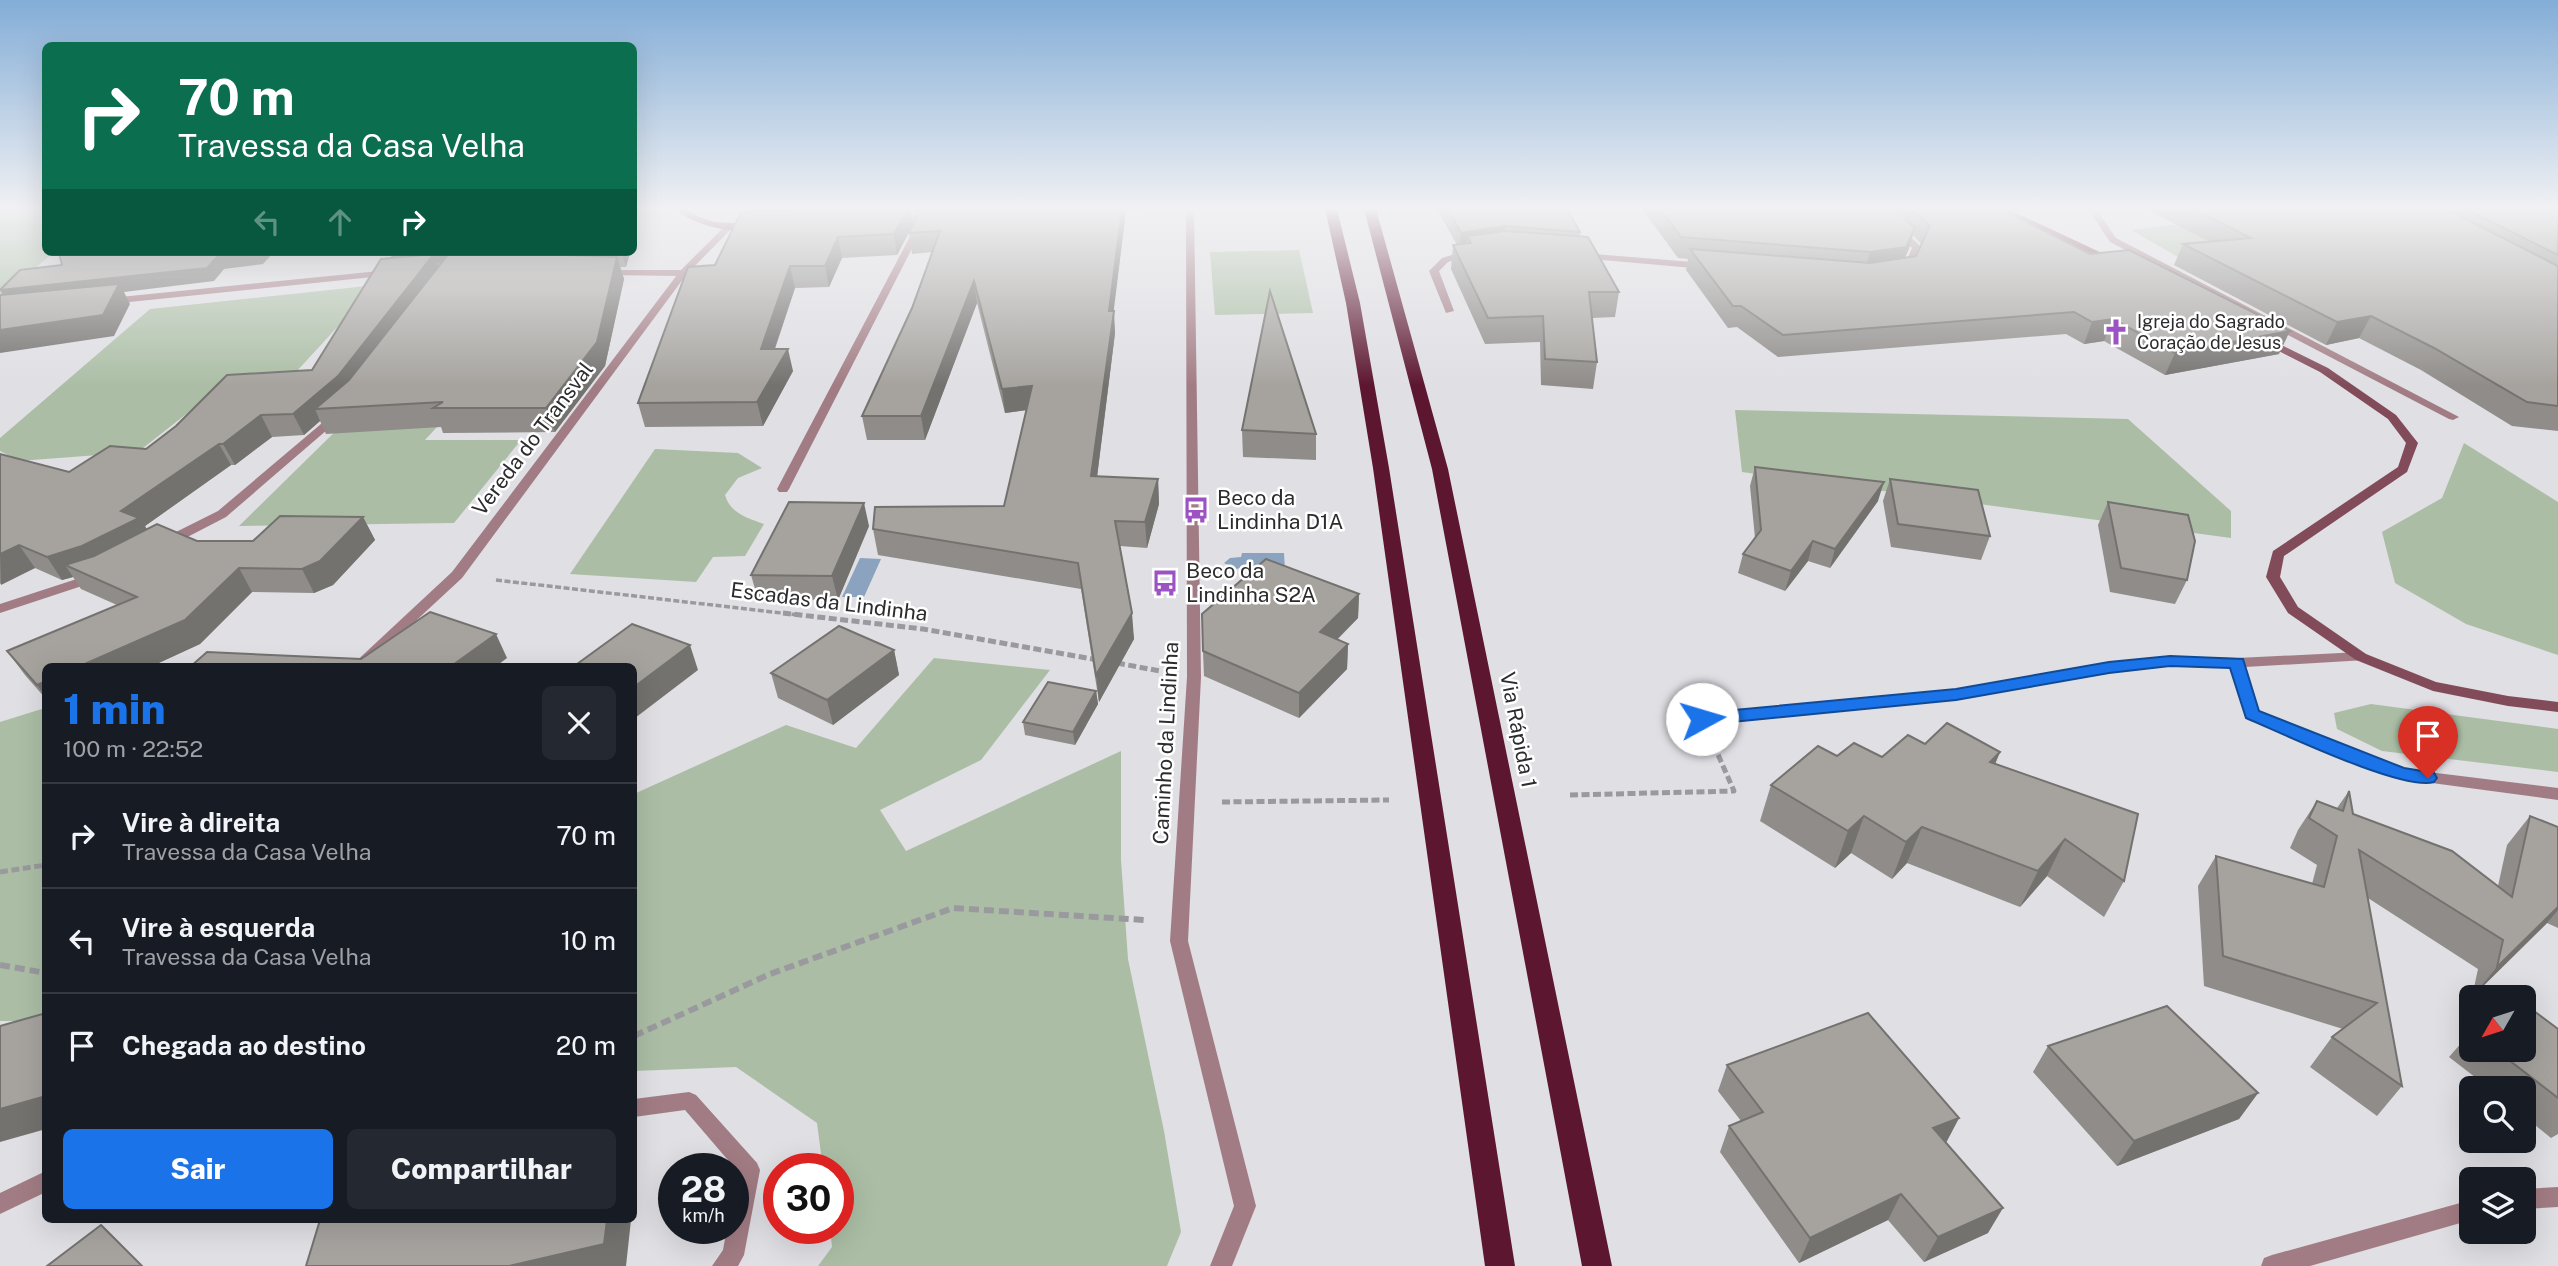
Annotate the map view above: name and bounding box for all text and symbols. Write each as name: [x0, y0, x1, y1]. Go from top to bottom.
text: 70 m: [178, 68, 295, 126]
icon: right: [63, 70, 154, 161]
text: Travessa da Casa Velha: [178, 127, 525, 164]
icon: left: [248, 203, 286, 241]
icon: ahead: [321, 203, 359, 241]
icon: right: [394, 203, 432, 241]
place label: Igreja do Sagrado Coração de Jesus: [2137, 311, 2285, 353]
church icon: Igreja do Sagrado Coração de Jesus: [2101, 317, 2131, 347]
street label: Vereda do Transval: [467, 357, 598, 520]
place label: Beco da Lindinha D1A: [1217, 485, 1344, 534]
bus stop icon: Beco da Lindinha D1A: [1181, 495, 1211, 525]
place label: Beco da Lindinha S2A: [1186, 558, 1316, 607]
bus stop icon: Beco da Lindinha S2A: [1150, 568, 1180, 598]
street label: Escadas da Lindinha: [729, 577, 929, 626]
street label: Caminho da Lindinha: [1148, 641, 1183, 845]
street label: Via Rápida 1: [1495, 670, 1542, 790]
position arrow: [1665, 682, 1739, 756]
text: 1 min: [63, 684, 166, 733]
button: close: [542, 686, 616, 760]
pin: [2398, 706, 2458, 778]
icon: arrive: [2409, 717, 2447, 755]
text: 100 m · 22:52: [63, 735, 203, 762]
text: Vire à direita: [122, 807, 280, 838]
icon: right: [63, 817, 101, 855]
text: 70 m: [556, 820, 616, 851]
text: Travessa da Casa Velha: [122, 838, 371, 865]
text: Vire à esquerda: [122, 912, 315, 943]
icon: left: [63, 922, 101, 960]
text: 10 m: [561, 925, 616, 956]
text: Travessa da Casa Velha: [122, 943, 371, 970]
north arrow: [2459, 985, 2536, 1062]
map controls: [2459, 985, 2536, 1244]
icon: arrive: [63, 1027, 101, 1065]
text: Chegada ao destino: [122, 1030, 366, 1061]
text: 20 m: [556, 1030, 616, 1061]
button: search: [2459, 1076, 2536, 1153]
button: Sair: [63, 1129, 333, 1209]
button: Compartilhar: [347, 1129, 616, 1209]
speed limit sign: 30: [763, 1153, 854, 1244]
button: layers: [2459, 1167, 2536, 1244]
text: 28: [681, 1169, 726, 1210]
text: km/h: [682, 1205, 725, 1226]

